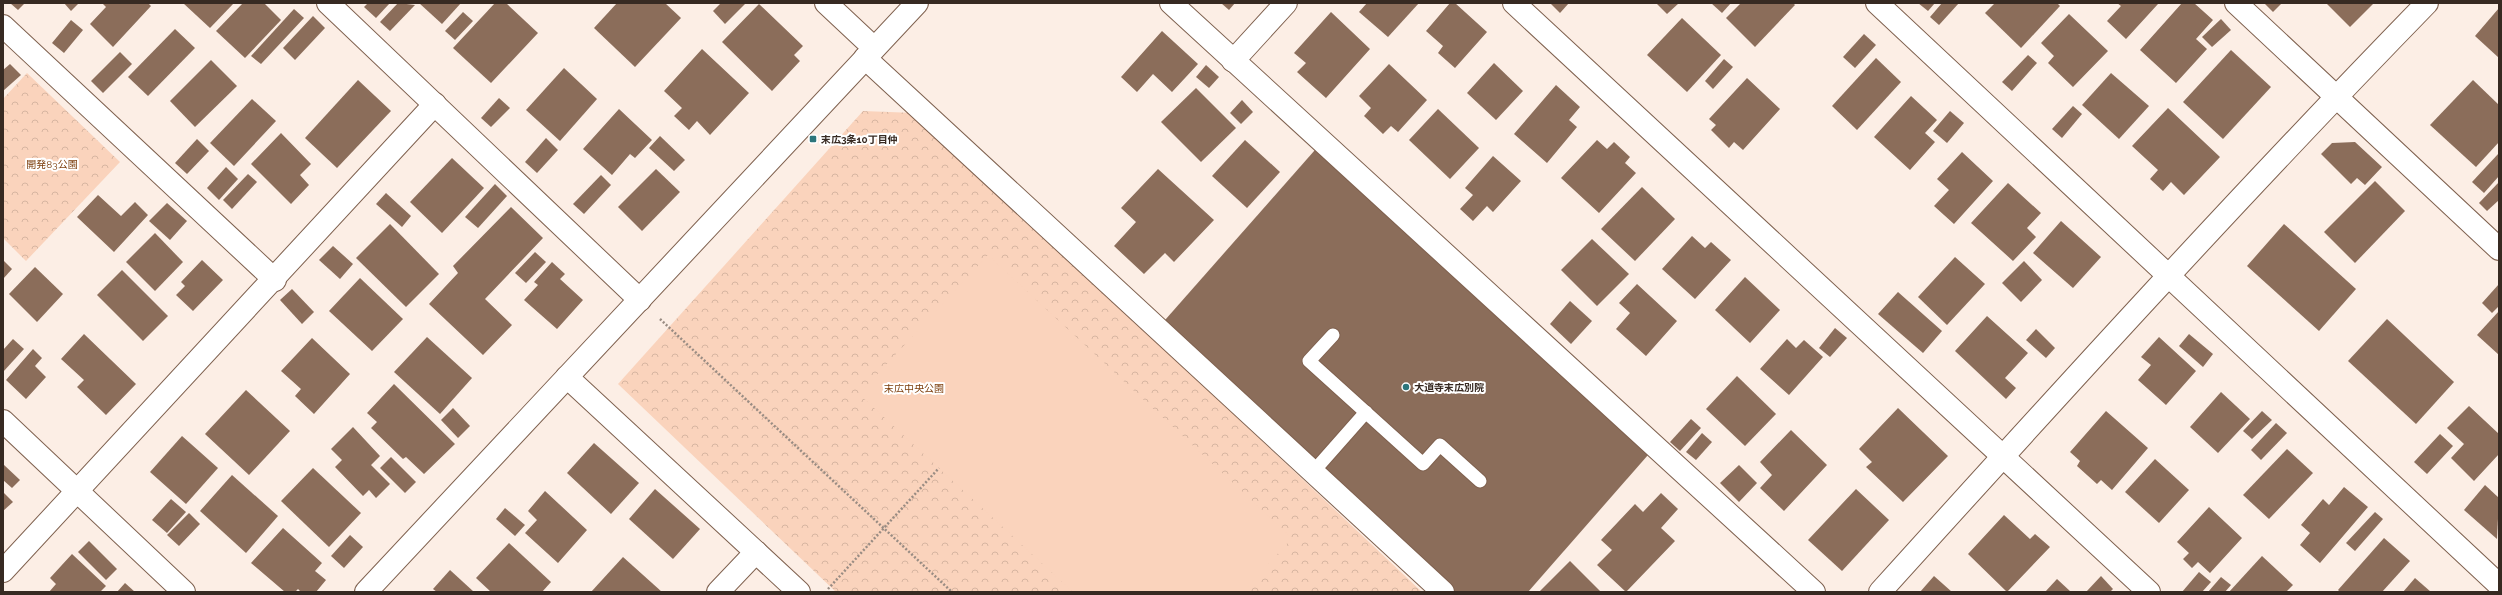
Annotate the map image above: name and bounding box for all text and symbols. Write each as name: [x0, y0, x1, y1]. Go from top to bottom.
marker: 末広3条10丁目仲: [808, 134, 818, 144]
place label: 末広3条10丁目仲: [821, 134, 898, 145]
park label: 開発83公園: [26, 159, 78, 170]
marker: 大道寺末広別院: [1401, 382, 1411, 392]
place label: 大道寺末広別院: [1414, 382, 1484, 393]
park label: 末広中央公園: [884, 383, 944, 394]

